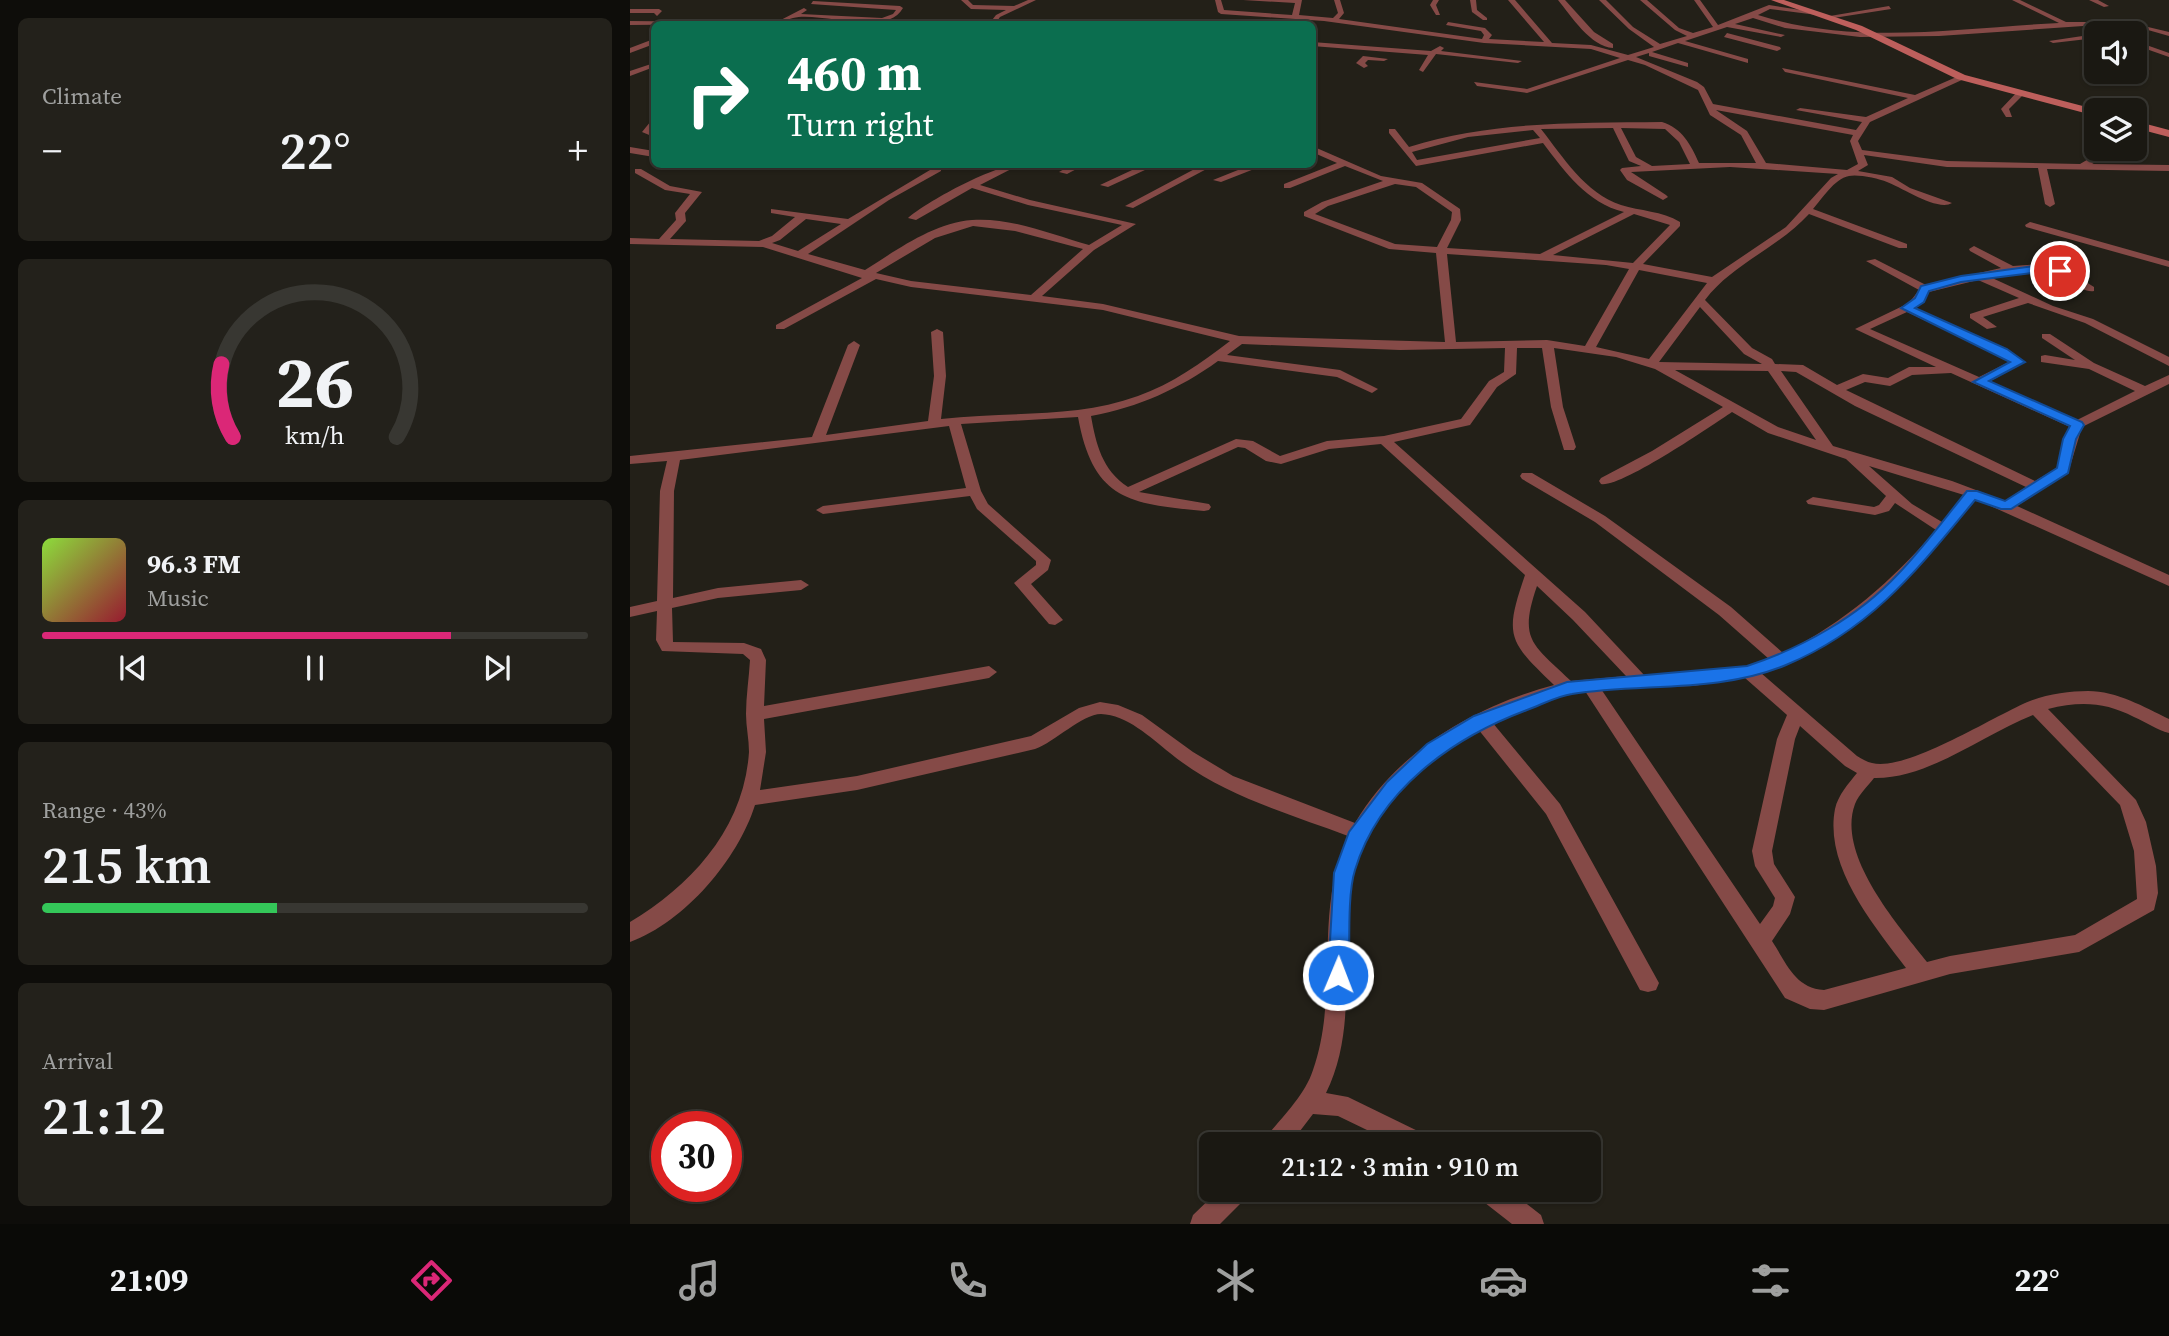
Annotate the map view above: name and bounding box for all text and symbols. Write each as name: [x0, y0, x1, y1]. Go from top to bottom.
map controls: [2084, 21, 2147, 161]
button: sound: [2084, 21, 2147, 84]
text: 460 m: [787, 39, 922, 106]
icon: right: [672, 49, 763, 140]
text: Climate: [42, 80, 122, 112]
button: layers: [2084, 98, 2147, 161]
text: Turn right: [787, 103, 933, 147]
text: 22°: [279, 115, 351, 186]
text: −: [42, 125, 62, 177]
text: +: [568, 125, 588, 177]
pin: [2030, 241, 2090, 301]
icon: arrive: [2041, 252, 2079, 290]
text: 26: [276, 332, 354, 431]
text: km/h: [285, 418, 345, 452]
text: 96.3 FM: [147, 546, 241, 582]
text: Music: [147, 582, 209, 614]
icon: previous: [114, 649, 152, 687]
icon: pause: [296, 649, 334, 687]
icon: next: [478, 649, 516, 687]
text: Range · 43%: [42, 794, 167, 826]
text: 215 km: [42, 829, 211, 900]
position arrow: [1301, 938, 1375, 1012]
text: Arrival: [42, 1045, 113, 1077]
text: 21:12: [42, 1080, 166, 1151]
speed limit sign: 30: [651, 1111, 742, 1202]
text: 21:12 · 3 min · 910 m: [1281, 1149, 1519, 1185]
icon: directions: [407, 1256, 456, 1305]
icon: music: [675, 1256, 724, 1305]
icon: phone: [943, 1256, 992, 1305]
icon: climate: [1211, 1256, 1260, 1305]
icon: car: [1479, 1256, 1528, 1305]
icon: filters: [1746, 1256, 1795, 1305]
text: 21:09: [109, 1258, 188, 1302]
text: 22°: [2014, 1258, 2060, 1302]

